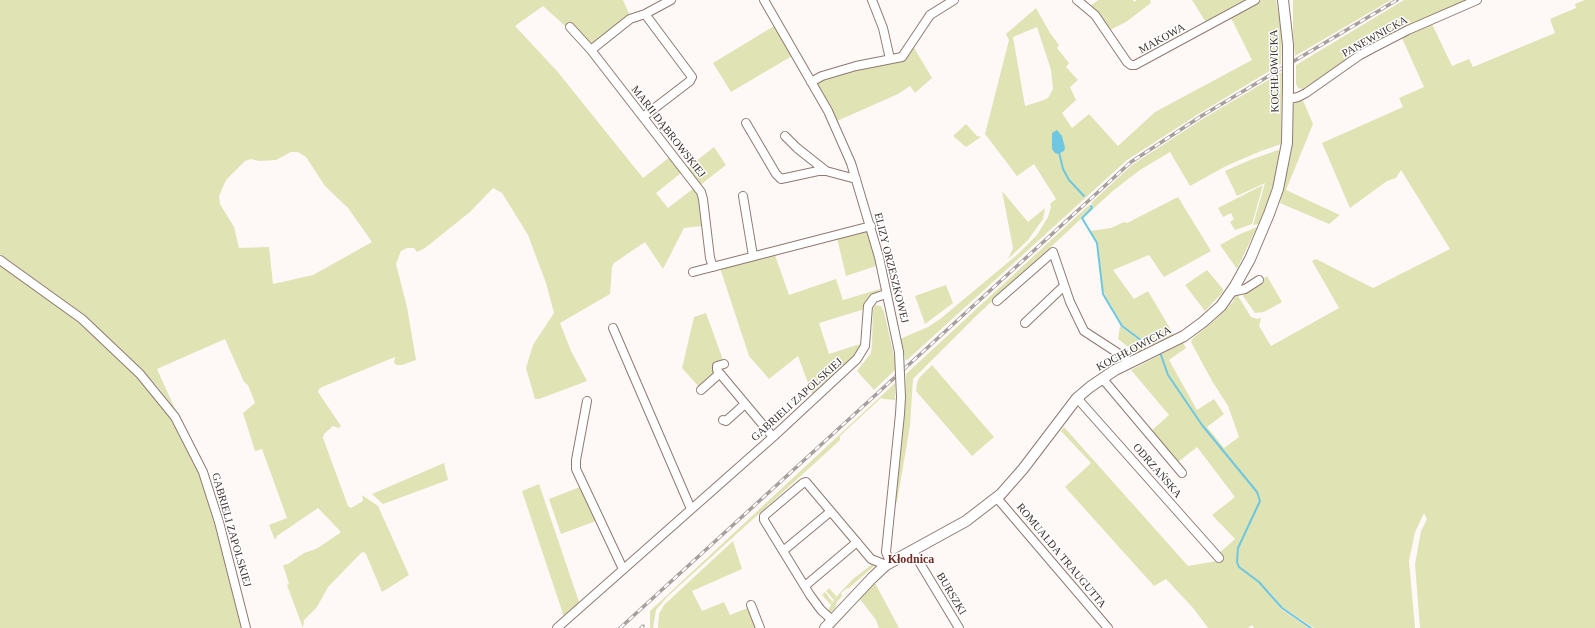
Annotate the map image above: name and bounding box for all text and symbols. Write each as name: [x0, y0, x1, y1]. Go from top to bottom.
street label: PANEWNICKA: [1340, 14, 1410, 60]
street label: MAKOWA: [1137, 21, 1187, 57]
street label: KOCHŁOWICKA: [1268, 29, 1282, 113]
street label: MARII DĄBROWSKIEJ: [628, 84, 708, 180]
street label: ELIZY ORZESZKOWEJ: [871, 211, 911, 325]
street label: KOCHŁOWICKA: [1094, 324, 1174, 374]
street label: GABRIELI ZAPOLSKIEJ: [749, 356, 845, 444]
street label: ODRZAŃSKA: [1130, 441, 1184, 501]
street label: GABRIELI ZAPOLSKIEJ: [208, 471, 254, 589]
street label: ROMUALDA TRAUGUTTA: [1013, 501, 1109, 611]
district label: Kłodnica: [888, 553, 934, 567]
street label: BURSZKI: [933, 570, 969, 618]

